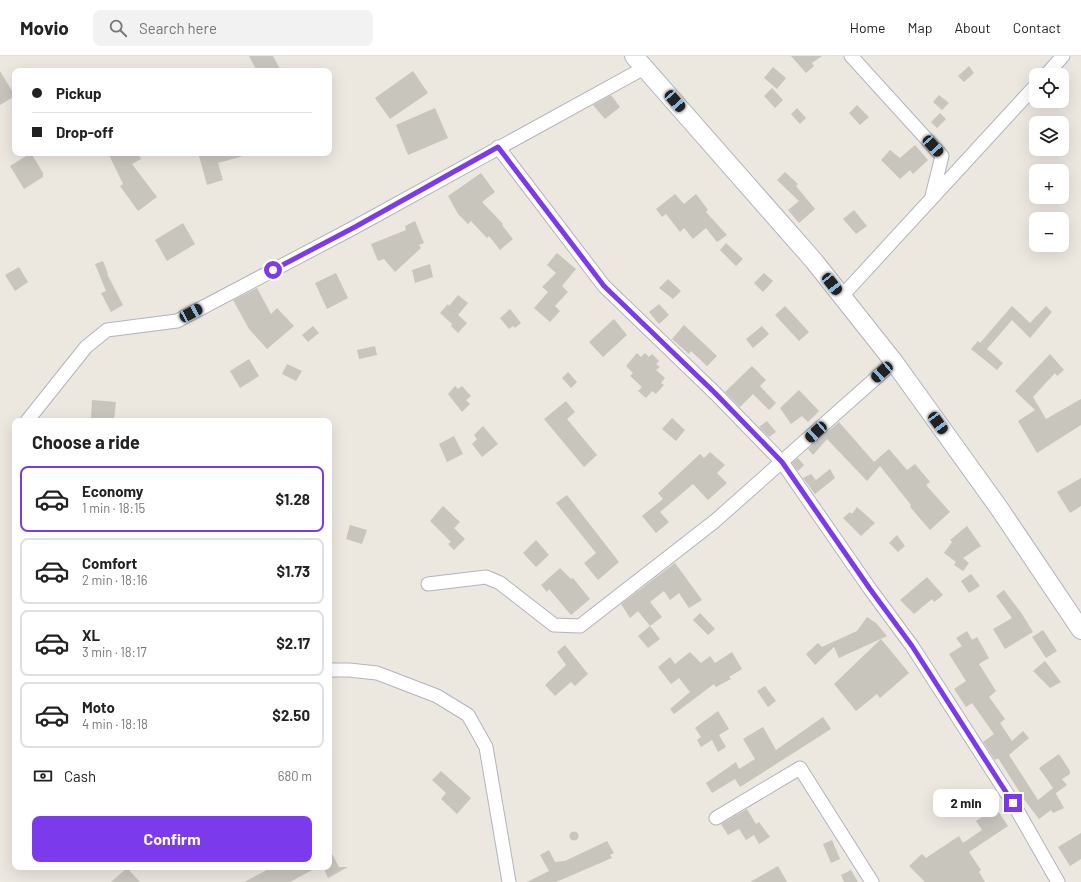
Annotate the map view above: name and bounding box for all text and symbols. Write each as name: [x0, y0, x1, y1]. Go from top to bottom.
search box: [93, 10, 373, 46]
text: Movio: [20, 16, 69, 39]
icon: search: [107, 17, 129, 39]
text: Search here: [139, 19, 217, 37]
text: Home: [850, 19, 886, 36]
text: Map: [908, 19, 932, 36]
text: About: [954, 19, 991, 36]
text: Contact: [1013, 19, 1061, 36]
map controls: [1029, 68, 1069, 252]
button: locate: [1029, 68, 1069, 108]
text: Pickup: [56, 84, 102, 102]
car: [663, 88, 687, 114]
button: layers: [1029, 116, 1069, 156]
text: Drop-off: [56, 123, 114, 141]
car: [921, 133, 945, 159]
button: +: [1029, 164, 1069, 204]
button: −: [1029, 212, 1069, 252]
route start: [264, 261, 282, 279]
car: [820, 271, 844, 297]
car: [178, 302, 204, 324]
car: [869, 360, 895, 384]
car: [926, 410, 950, 436]
car: [803, 420, 829, 444]
text: Choose a ride: [32, 431, 140, 453]
icon: car: [34, 481, 70, 517]
text: Economy: [82, 482, 143, 500]
text: $1.28: [276, 490, 310, 508]
text: 1 min · 18:15: [82, 500, 145, 516]
icon: car: [34, 553, 70, 589]
text: Comfort: [82, 554, 137, 572]
text: $1.73: [277, 562, 310, 580]
text: 2 min · 18:16: [82, 572, 148, 588]
icon: car: [34, 625, 70, 661]
text: XL: [82, 626, 100, 644]
text: $2.17: [276, 634, 310, 652]
text: 3 min · 18:17: [82, 644, 147, 660]
icon: car: [34, 697, 70, 733]
text: Moto: [82, 698, 115, 716]
text: $2.50: [272, 706, 310, 724]
text: 4 min · 18:18: [82, 716, 148, 732]
icon: cash: [32, 765, 54, 787]
text: Cash: [64, 767, 96, 785]
text: 680 m: [278, 768, 312, 784]
callout: 2 min: [933, 789, 999, 817]
route end: [1004, 794, 1022, 812]
text: 2 min: [950, 795, 982, 811]
button: Confirm: [32, 816, 312, 862]

